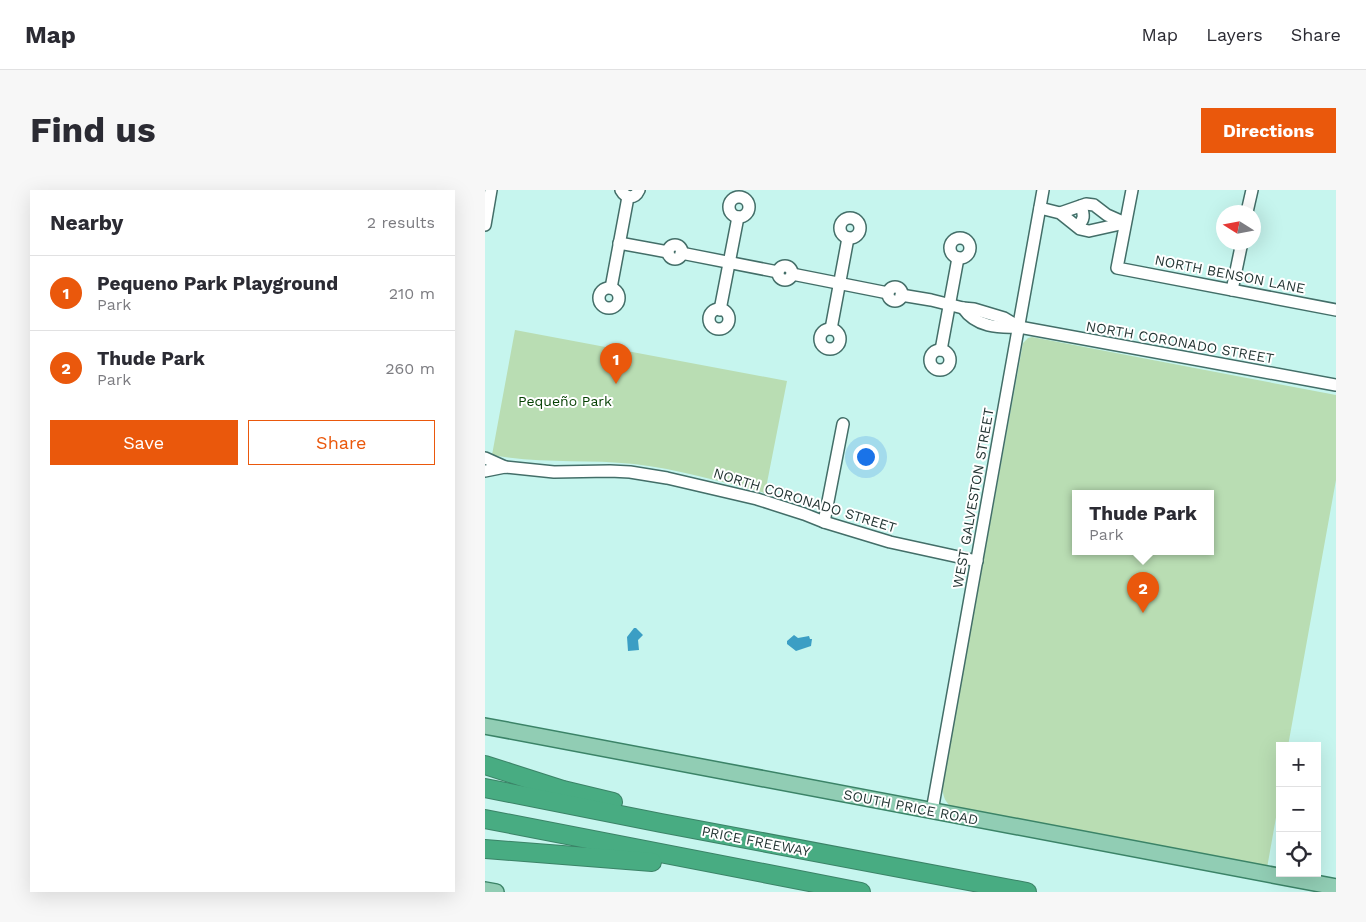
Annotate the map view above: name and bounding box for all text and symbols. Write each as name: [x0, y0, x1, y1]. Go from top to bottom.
text: Map: [25, 21, 76, 49]
text: Map: [1141, 24, 1178, 45]
text: Layers: [1206, 24, 1263, 45]
text: Share: [1291, 24, 1341, 45]
button: Directions: [1201, 108, 1336, 153]
text: Find us: [30, 109, 156, 151]
north arrow: [1216, 205, 1261, 250]
text: Nearby: [50, 210, 123, 235]
text: 2 results: [367, 213, 435, 232]
street label: NORTH BENSON LANE: [1153, 252, 1307, 296]
text: Pequeno Park Playground: [97, 272, 338, 295]
text: 1: [63, 284, 69, 303]
text: 210 m: [389, 284, 435, 303]
text: Park: [97, 295, 131, 314]
street label: NORTH CORONADO STREET: [1085, 318, 1276, 367]
pin: 1: [600, 343, 632, 384]
text: Thude Park: [97, 347, 205, 370]
text: 2: [61, 359, 71, 378]
text: 260 m: [385, 359, 435, 378]
text: Park: [97, 370, 131, 389]
park label: Pequeño Park: [518, 393, 612, 409]
street label: WEST GALVESTON STREET: [949, 406, 997, 589]
button: Save: [50, 420, 238, 465]
button: Share: [248, 420, 435, 465]
your location: [853, 444, 879, 470]
street label: NORTH CORONADO STREET: [712, 464, 899, 536]
popup: [1072, 490, 1214, 555]
text: Thude Park: [1089, 502, 1197, 525]
text: Park: [1089, 525, 1124, 544]
pin: 2: [1127, 572, 1159, 613]
map controls: [1276, 742, 1321, 877]
button: +: [1276, 742, 1321, 787]
street label: SOUTH PRICE ROAD: [842, 786, 980, 828]
button: −: [1276, 787, 1321, 832]
street label: PRICE FREEWAY: [700, 823, 812, 859]
button: locate: [1276, 832, 1321, 877]

